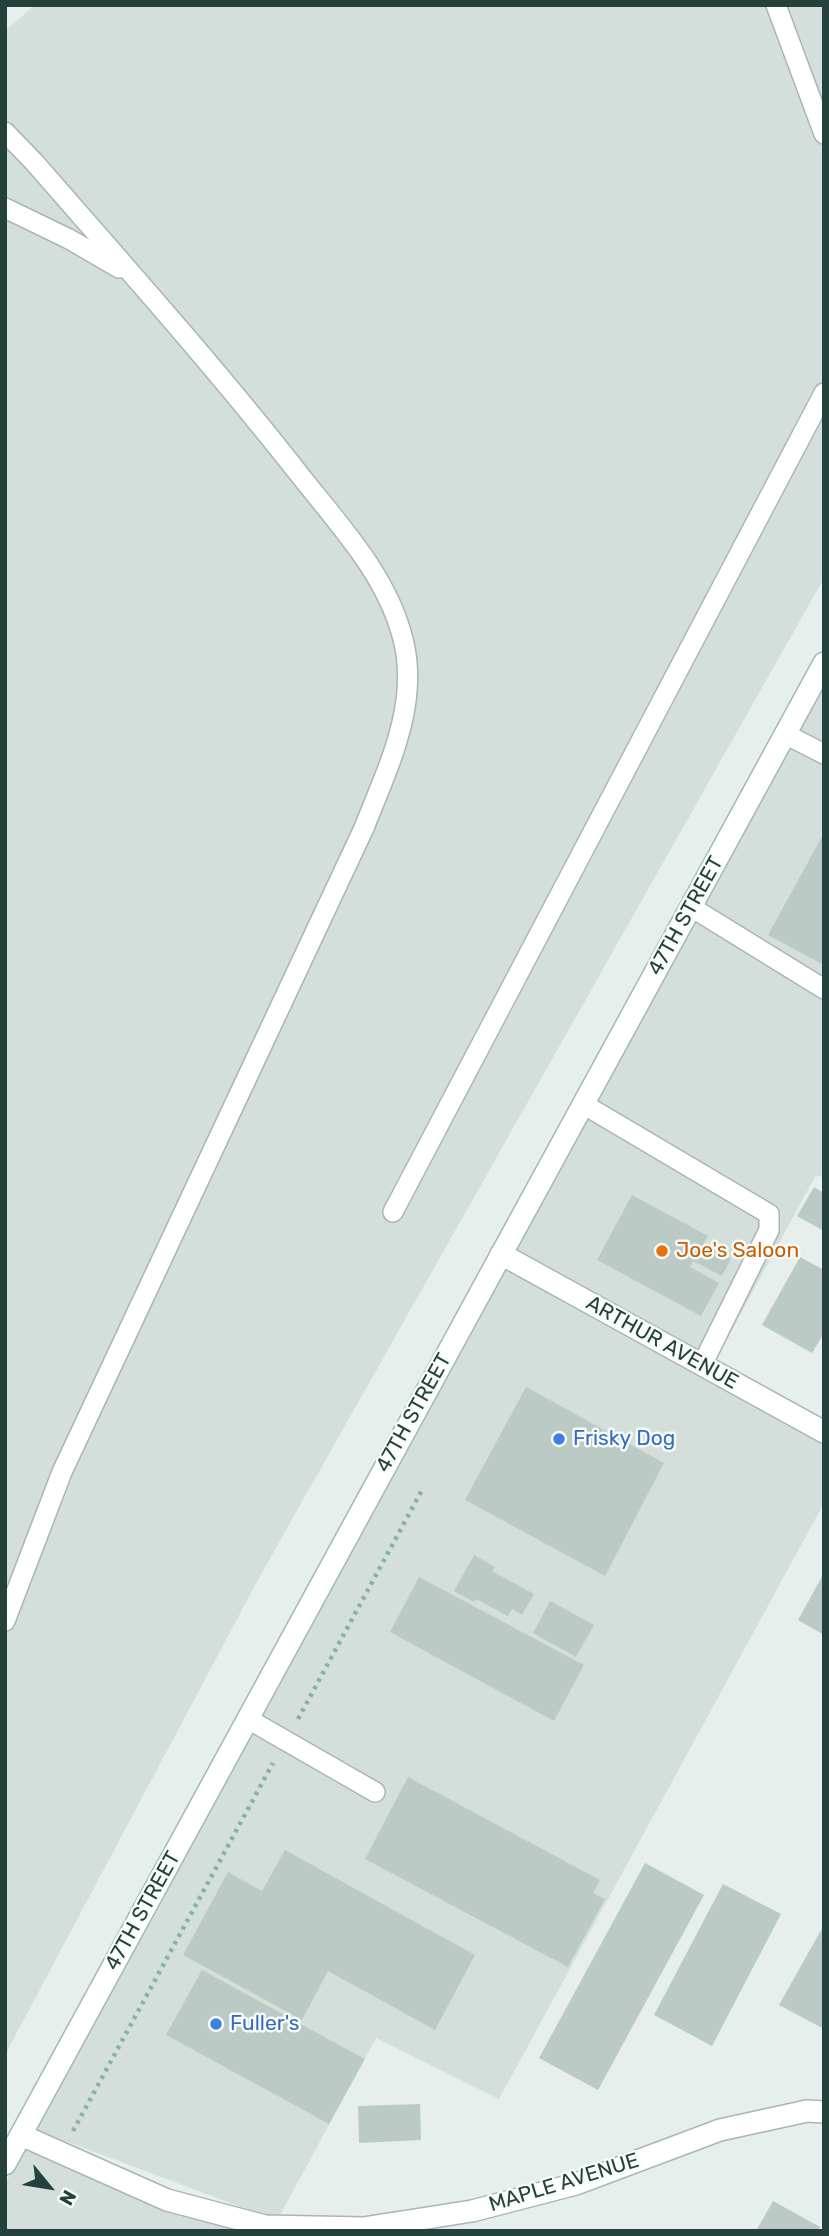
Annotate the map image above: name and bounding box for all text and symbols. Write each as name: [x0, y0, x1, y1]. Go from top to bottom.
street label: 47TH STREET: [643, 852, 729, 980]
place label: Joe's Saloon: [676, 1238, 799, 1264]
marker: Joe's Saloon: [654, 1243, 670, 1259]
street label: ARTHUR AVENUE: [582, 1291, 742, 1395]
street label: 47TH STREET: [371, 1349, 457, 1477]
place label: Frisky Dog: [573, 1426, 675, 1452]
marker: Frisky Dog: [551, 1431, 567, 1447]
street label: 47TH STREET: [100, 1847, 186, 1975]
place label: Fuller's: [230, 2011, 299, 2037]
marker: Fuller's: [208, 2016, 224, 2032]
street label: MAPLE AVENUE: [486, 2148, 642, 2218]
north arrow: [14, 2152, 84, 2222]
text: N: [54, 2186, 81, 2209]

